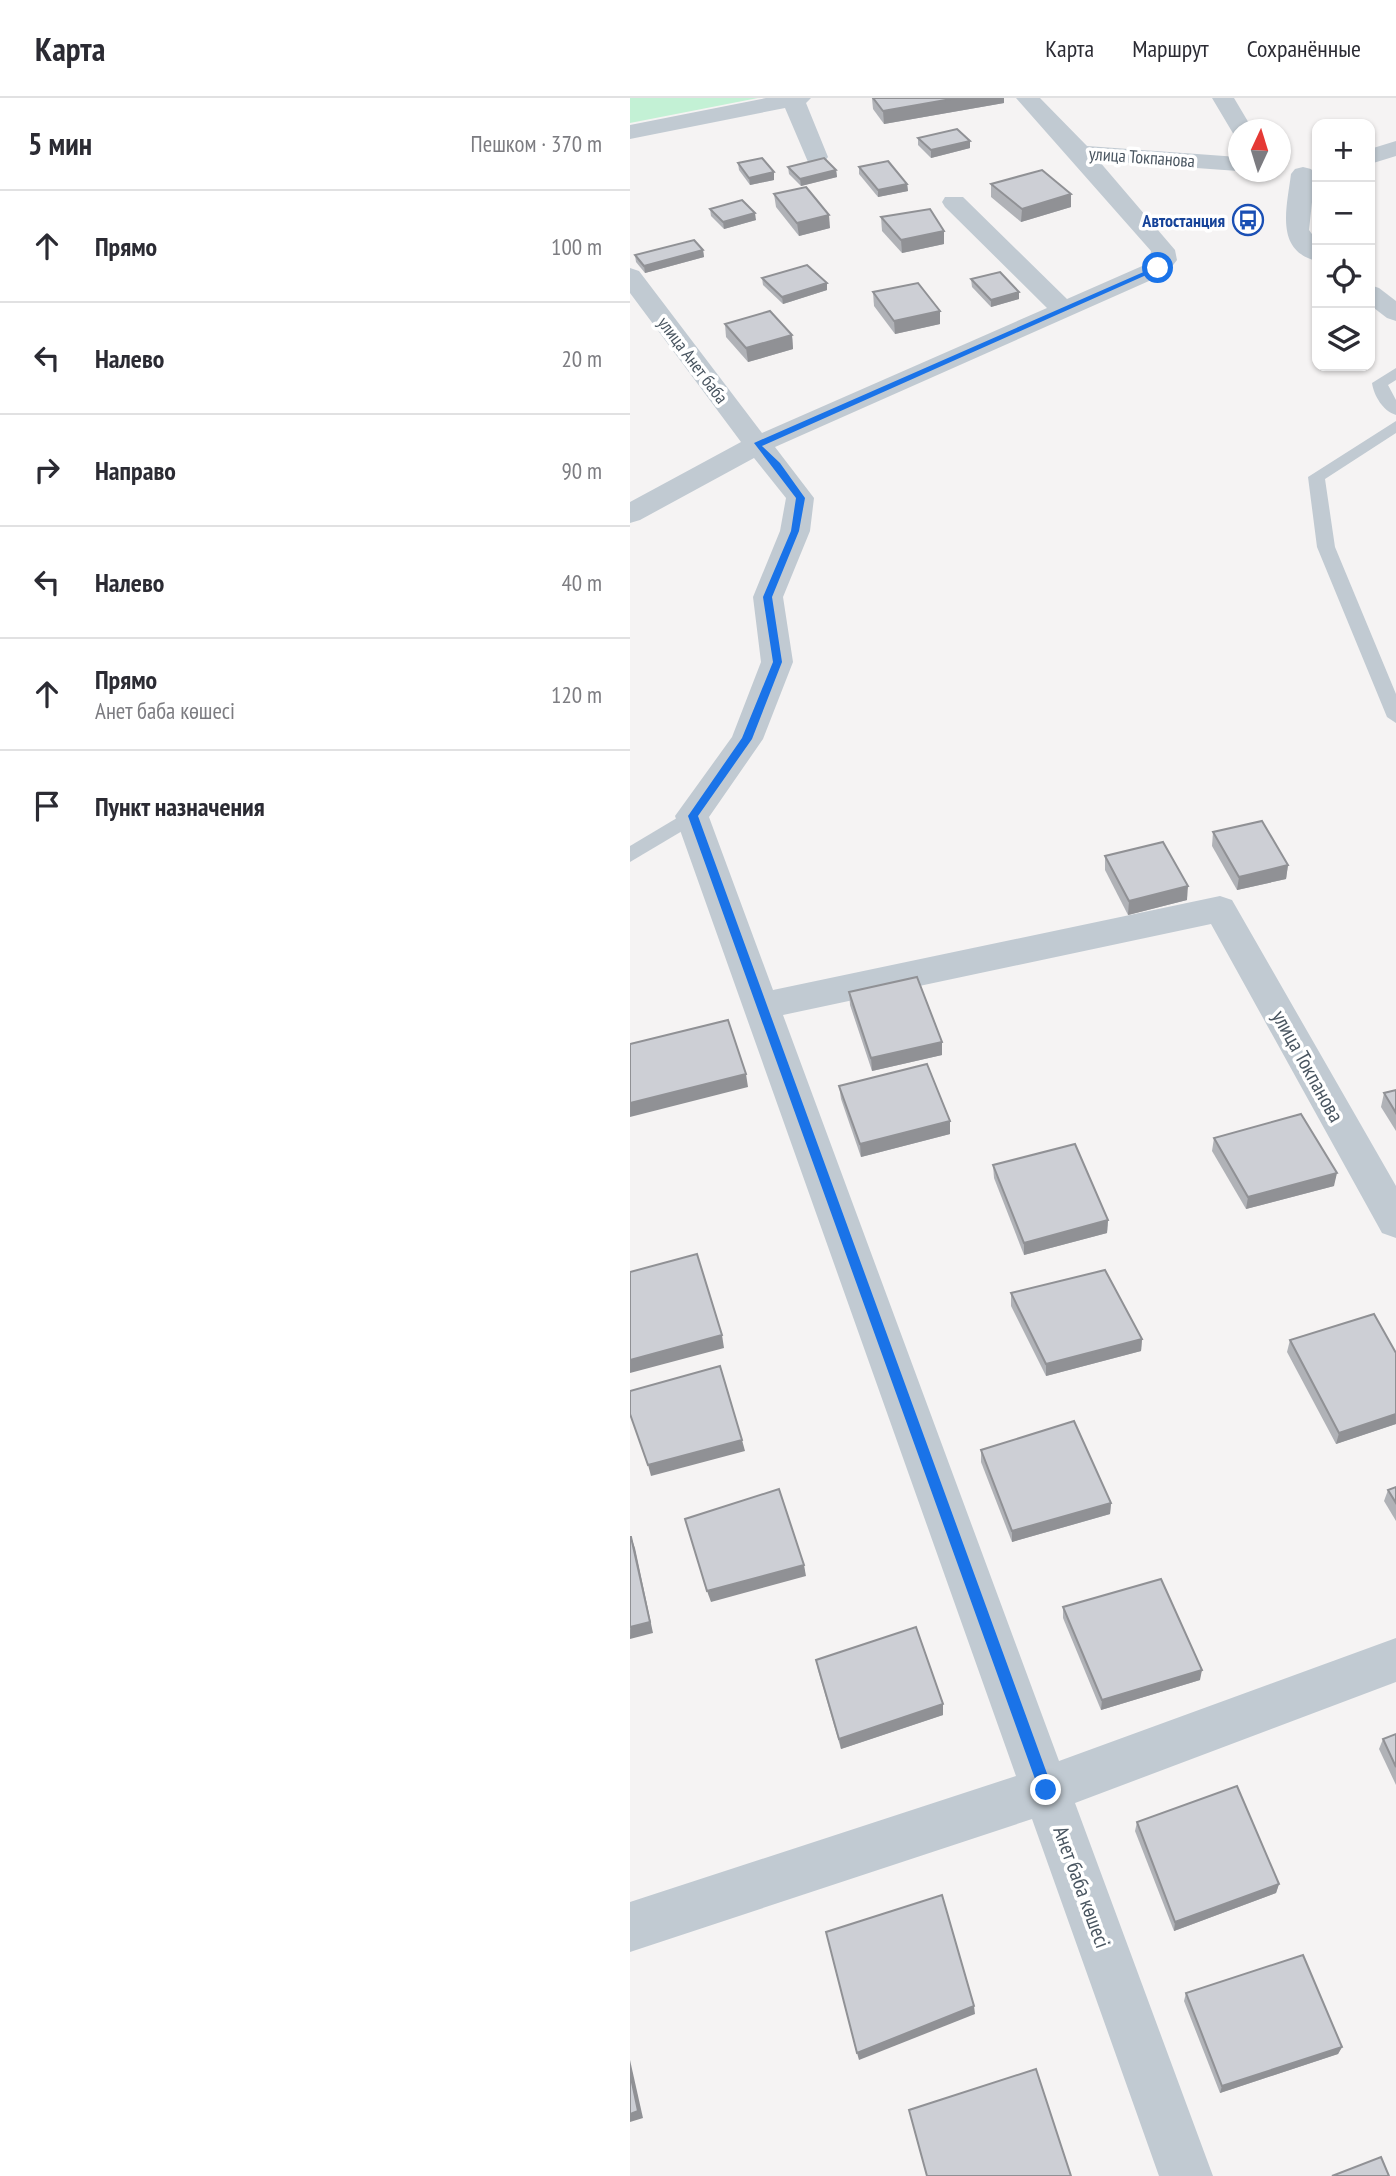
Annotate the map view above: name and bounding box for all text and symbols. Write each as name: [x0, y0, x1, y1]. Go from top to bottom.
text: Карта: [35, 27, 105, 70]
text: Карта: [1045, 33, 1094, 64]
text: Маршрут: [1132, 33, 1209, 64]
text: Сохранённые: [1247, 33, 1361, 64]
north arrow: [1228, 119, 1291, 182]
map controls: [1312, 119, 1375, 371]
button: +: [1312, 119, 1375, 182]
text: 5 мин: [28, 124, 92, 163]
text: Пешком · 370 m: [471, 129, 602, 158]
street label: улица Токпанова: [1088, 142, 1196, 172]
button: −: [1312, 182, 1375, 245]
bus stop icon: Автостанция: [1231, 203, 1265, 237]
place label: Автостанция: [1141, 209, 1225, 232]
icon: ahead: [28, 227, 66, 265]
text: Прямо: [95, 230, 157, 263]
text: 100 m: [551, 232, 602, 261]
button: locate: [1312, 245, 1375, 308]
route start: [1142, 252, 1173, 283]
button: layers: [1312, 308, 1375, 371]
street label: улица Анет баба: [653, 312, 733, 408]
icon: left: [28, 339, 66, 377]
text: Налево: [95, 342, 164, 375]
text: 20 m: [561, 344, 602, 373]
icon: right: [28, 451, 66, 489]
text: Направо: [95, 454, 176, 487]
text: 90 m: [561, 456, 602, 485]
icon: left: [28, 563, 66, 601]
text: Налево: [95, 566, 164, 599]
text: 40 m: [561, 568, 602, 597]
text: Прямо: [95, 663, 157, 696]
icon: ahead: [28, 675, 66, 713]
text: 120 m: [551, 680, 602, 709]
text: Анет баба көшесі: [95, 696, 235, 725]
icon: arrive: [28, 787, 66, 825]
text: Пункт назначения: [95, 790, 265, 823]
street label: улица Токпанова: [1266, 1005, 1350, 1127]
route end: [1030, 1774, 1061, 1805]
street label: Анет баба көшесі: [1047, 1822, 1117, 1952]

